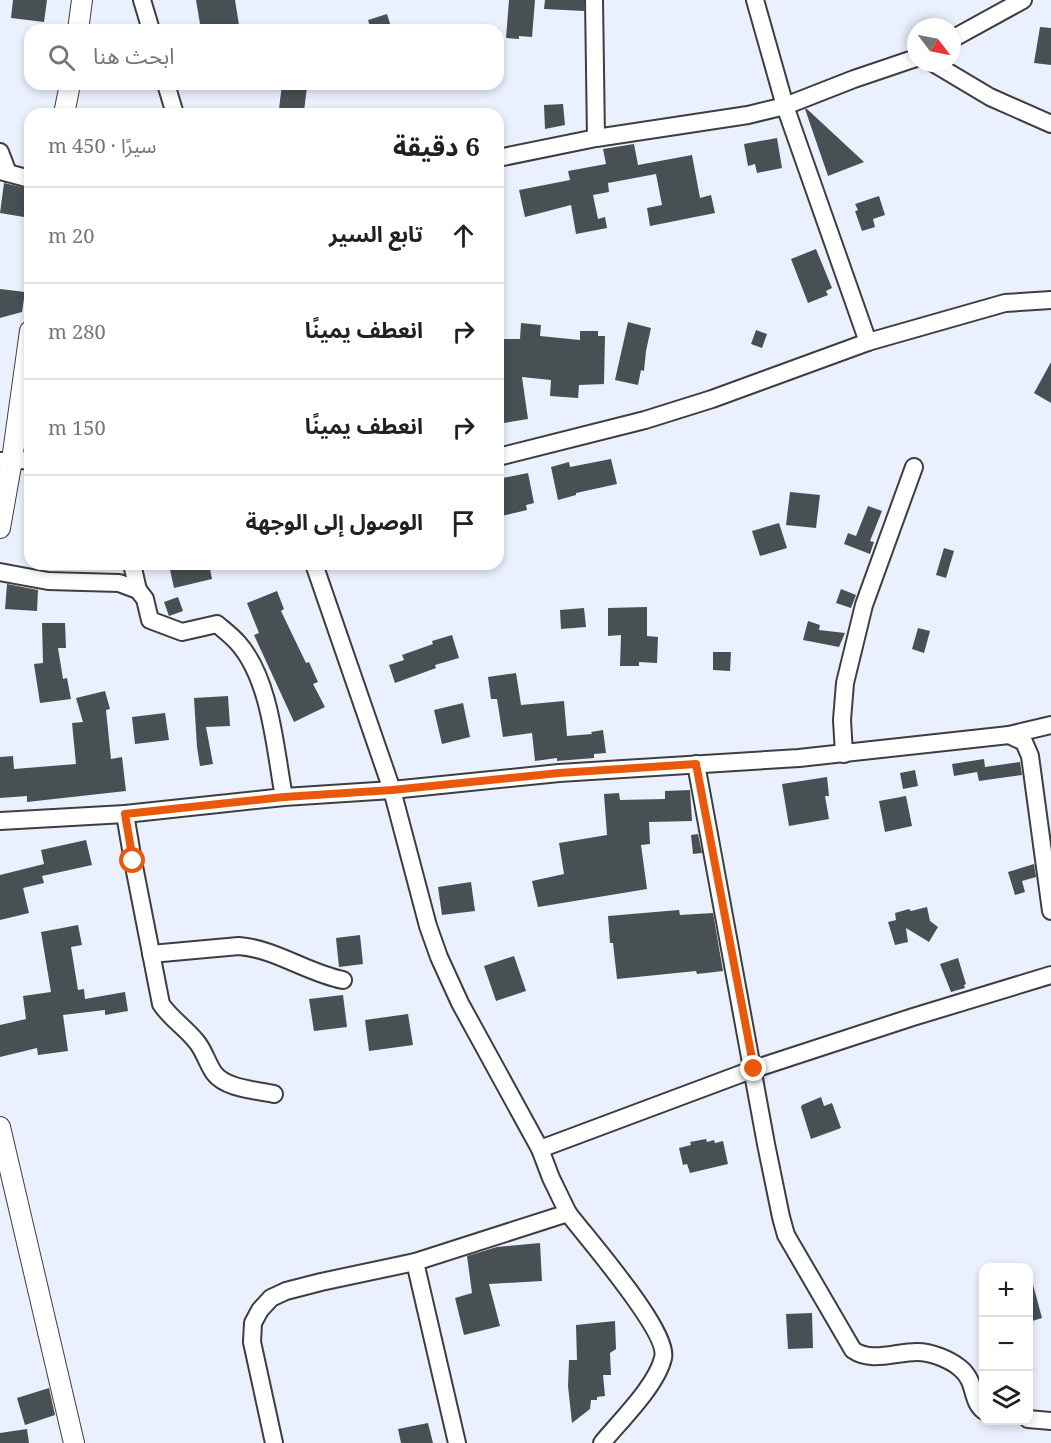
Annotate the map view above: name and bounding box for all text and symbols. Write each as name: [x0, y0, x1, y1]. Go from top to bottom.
north arrow: [907, 18, 961, 72]
search box: [24, 24, 504, 90]
text: ابحث هنا: [93, 40, 175, 70]
icon: search: [45, 41, 78, 74]
text: 6 دقيقة: [393, 128, 480, 164]
text: سيرًا · 450 m: [48, 132, 156, 159]
text: تابع السير: [329, 218, 423, 248]
icon: ahead: [447, 219, 480, 252]
text: 20 m: [48, 222, 94, 249]
text: انعطف يمينًا: [305, 314, 423, 344]
icon: right: [447, 315, 480, 348]
text: 280 m: [48, 318, 106, 345]
text: انعطف يمينًا: [305, 410, 423, 440]
icon: right: [447, 411, 480, 444]
text: 150 m: [48, 414, 106, 441]
text: الوصول إلى الوجهة: [245, 506, 423, 536]
icon: arrive: [447, 507, 480, 540]
route start: [119, 847, 145, 873]
route end: [740, 1055, 766, 1081]
map controls: [979, 1263, 1033, 1425]
button: +: [979, 1263, 1033, 1317]
button: −: [979, 1317, 1033, 1371]
button: layers: [979, 1371, 1033, 1425]

